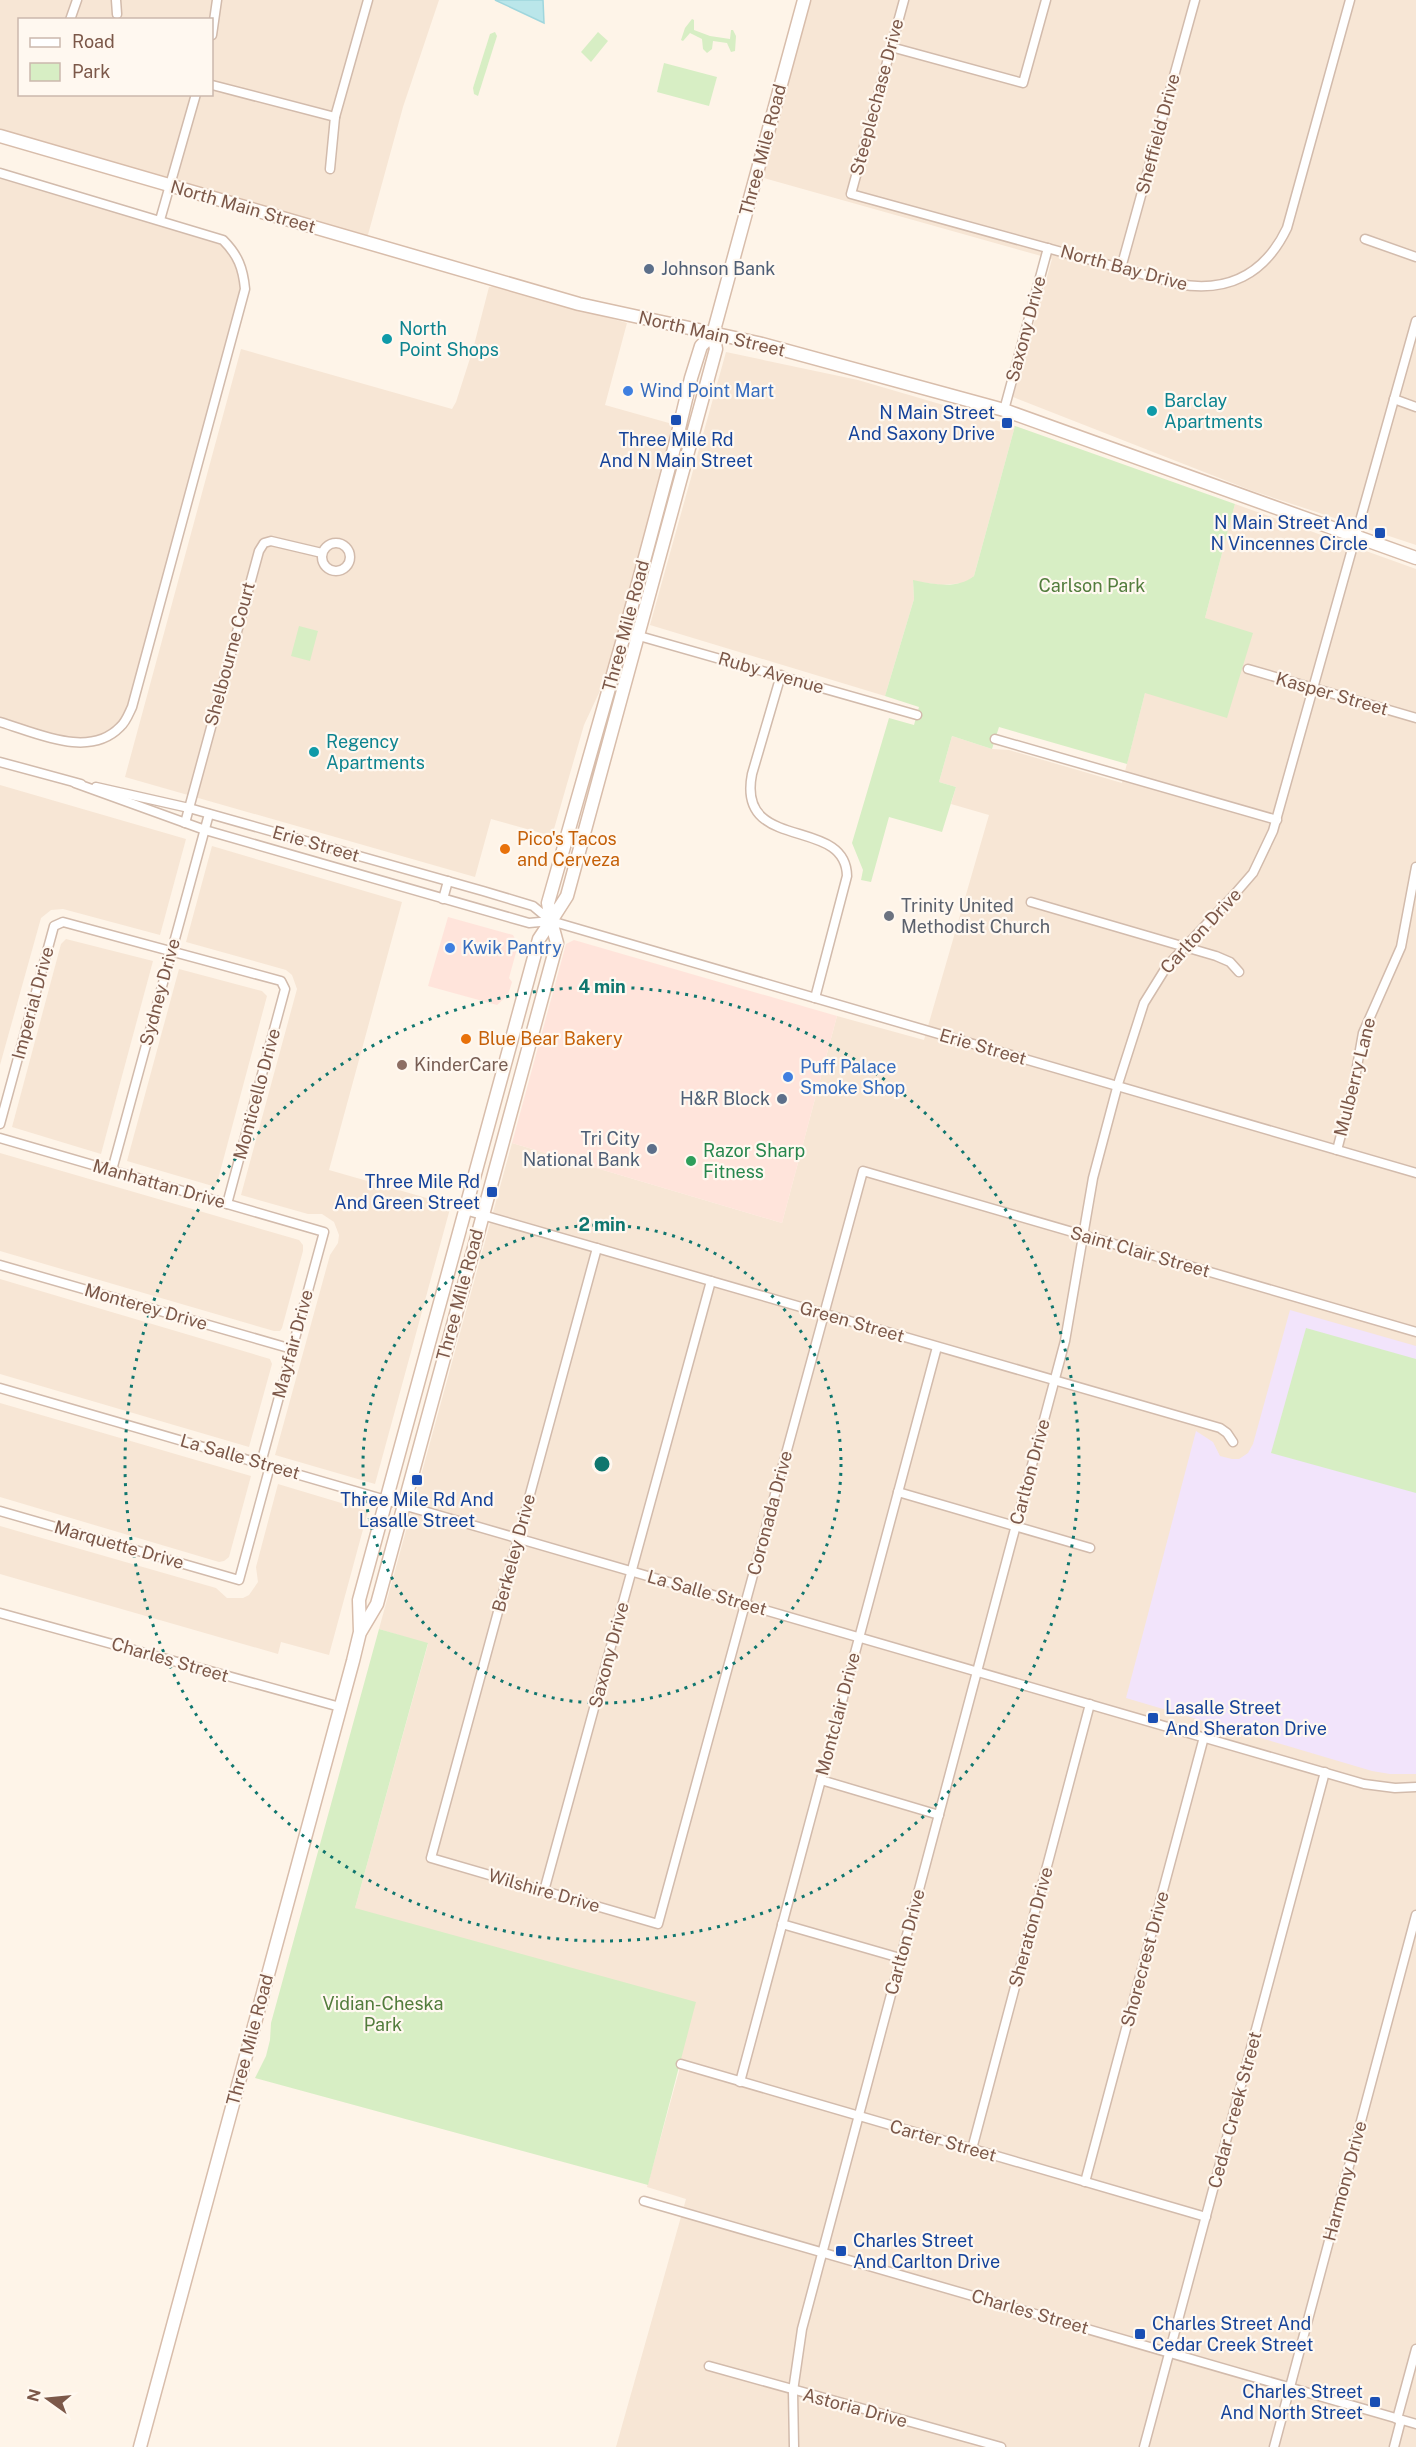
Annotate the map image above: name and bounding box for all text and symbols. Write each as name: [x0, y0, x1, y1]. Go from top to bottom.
street label: Steeplechase Drive: [846, 16, 908, 177]
legend: [18, 18, 213, 96]
text: Road: [72, 31, 115, 52]
text: Park: [72, 61, 110, 82]
street label: Sheffield Drive: [1131, 71, 1184, 196]
street label: Three Mile Road: [735, 82, 790, 218]
street label: North Main Street: [168, 176, 318, 237]
street label: North Bay Drive: [1058, 240, 1190, 295]
place label: Johnson Bank: [661, 258, 775, 279]
marker: Johnson Bank: [642, 262, 656, 276]
street label: Saxony Drive: [1001, 274, 1050, 384]
street label: North Main Street: [637, 306, 788, 361]
place label: North Point Shops: [399, 318, 499, 360]
marker: North Point Shops: [380, 332, 394, 346]
place label: Wind Point Mart: [640, 380, 774, 401]
marker: Wind Point Mart: [621, 384, 635, 398]
place label: Barclay Apartments: [1164, 390, 1263, 432]
place label: N Main Street And Saxony Drive: [848, 402, 995, 444]
marker: Barclay Apartments: [1145, 404, 1159, 418]
marker: Three Mile Rd And N Main Street: [669, 413, 683, 427]
marker: N Main Street And Saxony Drive: [1000, 416, 1014, 430]
place label: Three Mile Rd And N Main Street: [599, 429, 753, 471]
place label: N Main Street And N Vincennes Circle: [1210, 512, 1368, 554]
marker: N Main Street And N Vincennes Circle: [1373, 526, 1387, 540]
street label: Three Mile Road: [598, 558, 653, 694]
park label: Carlson Park: [1039, 575, 1145, 596]
street label: Shelbourne Court: [200, 580, 259, 728]
street label: Ruby Avenue: [716, 647, 826, 698]
street label: Kasper Street: [1273, 667, 1391, 720]
place label: Regency Apartments: [326, 731, 425, 773]
marker: Regency Apartments: [307, 745, 321, 759]
street label: Erie Street: [270, 821, 362, 866]
place label: Pico's Tacos and Cerveza: [517, 828, 620, 870]
marker: Pico's Tacos and Cerveza: [498, 842, 512, 856]
street label: Carlton Drive: [1156, 884, 1245, 978]
place label: Trinity United Methodist Church: [901, 895, 1050, 937]
marker: Trinity United Methodist Church: [882, 909, 896, 923]
street label: Sydney Drive: [135, 936, 184, 1048]
place label: Kwik Pantry: [462, 937, 562, 958]
marker: Kwik Pantry: [443, 941, 457, 955]
street label: Imperial Drive: [7, 944, 58, 1062]
text: 4 min: [578, 976, 626, 997]
street label: Mulberry Lane: [1330, 1015, 1379, 1138]
street label: Erie Street: [937, 1024, 1029, 1069]
street label: Monticello Drive: [229, 1026, 284, 1162]
place label: Blue Bear Bakery: [478, 1028, 623, 1049]
marker: Blue Bear Bakery: [459, 1032, 473, 1046]
place label: KinderCare: [414, 1054, 509, 1075]
place label: Puff Palace Smoke Shop: [800, 1056, 905, 1098]
marker: KinderCare: [395, 1058, 409, 1072]
marker: Puff Palace Smoke Shop: [781, 1070, 795, 1084]
place label: H&R Block: [680, 1088, 770, 1109]
marker: H&R Block: [775, 1092, 789, 1106]
place label: Tri City National Bank: [523, 1128, 640, 1170]
place label: Razor Sharp Fitness: [703, 1140, 805, 1182]
marker: Tri City National Bank: [645, 1142, 659, 1156]
marker: Razor Sharp Fitness: [684, 1154, 698, 1168]
street label: Manhattan Drive: [90, 1155, 228, 1212]
place label: Three Mile Rd And Green Street: [334, 1171, 480, 1213]
marker: Three Mile Rd And Green Street: [485, 1185, 499, 1199]
text: 2 min: [578, 1214, 626, 1235]
street label: Saint Clair Street: [1068, 1222, 1212, 1281]
street label: Three Mile Road: [432, 1227, 487, 1363]
street label: Monterey Drive: [82, 1279, 210, 1334]
street label: Mayfair Drive: [268, 1287, 317, 1400]
street label: Green Street: [797, 1297, 907, 1346]
street label: Carlton Drive: [1005, 1417, 1054, 1527]
street label: La Salle Street: [178, 1429, 302, 1484]
street label: Coronada Drive: [743, 1448, 796, 1577]
centre of rings: [592, 1454, 612, 1474]
marker: Three Mile Rd And Lasalle Street: [410, 1473, 424, 1487]
place label: Three Mile Rd And Lasalle Street: [340, 1489, 494, 1531]
street label: Berkeley Drive: [488, 1492, 539, 1614]
street label: Marquette Drive: [52, 1516, 186, 1573]
street label: La Salle Street: [645, 1565, 769, 1620]
street label: Saxony Drive: [584, 1600, 633, 1710]
street label: Charles Street: [109, 1633, 231, 1686]
street label: Montclair Drive: [811, 1650, 864, 1778]
place label: Lasalle Street And Sheraton Drive: [1165, 1697, 1327, 1739]
marker: Lasalle Street And Sheraton Drive: [1146, 1711, 1160, 1725]
street label: Sheraton Drive: [1004, 1864, 1057, 1989]
street label: Wilshire Drive: [486, 1865, 602, 1917]
street label: Carlton Drive: [880, 1887, 929, 1997]
street label: Shorecrest Drive: [1116, 1889, 1173, 2029]
street label: Three Mile Road: [222, 1972, 277, 2108]
park label: Vidian-Cheska Park: [323, 1993, 443, 2035]
street label: Cedar Creek Street: [1203, 2029, 1266, 2191]
street label: Carter Street: [887, 2115, 999, 2166]
street label: Harmony Drive: [1318, 2118, 1371, 2243]
place label: Charles Street And Carlton Drive: [853, 2230, 1000, 2272]
marker: Charles Street And Carlton Drive: [834, 2244, 848, 2258]
street label: Charles Street: [969, 2285, 1091, 2338]
place label: Charles Street And Cedar Creek Street: [1152, 2313, 1313, 2355]
marker: Charles Street And Cedar Creek Street: [1133, 2327, 1147, 2341]
north arrow: [18, 2369, 78, 2429]
place label: Charles Street And North Street: [1220, 2381, 1363, 2423]
street label: Astoria Drive: [801, 2383, 910, 2432]
text: N: [23, 2387, 45, 2404]
marker: Charles Street And North Street: [1368, 2395, 1382, 2409]

